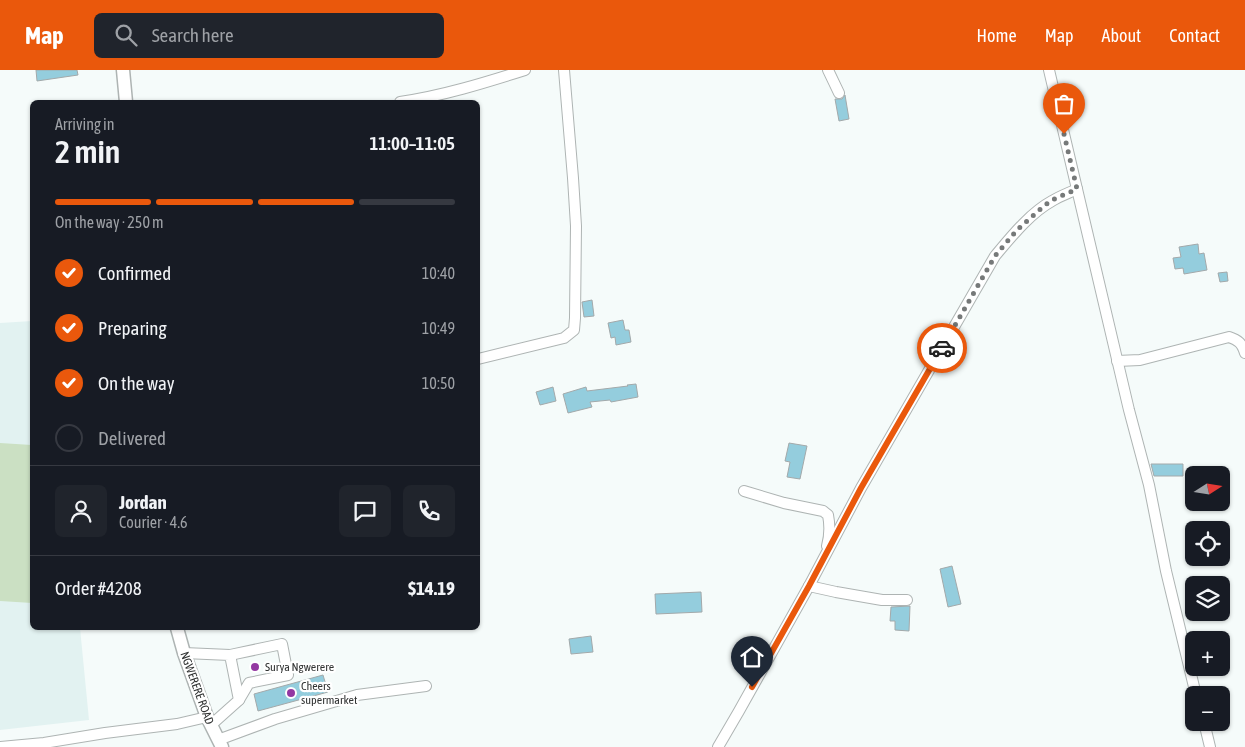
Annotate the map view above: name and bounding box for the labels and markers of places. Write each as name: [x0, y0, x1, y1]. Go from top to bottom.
pin: [1043, 83, 1085, 134]
pin: [731, 636, 773, 687]
place label: Surya Ngwerere: [265, 660, 334, 674]
marker: Surya Ngwerere: [249, 661, 261, 673]
place label: Cheers supermarket: [301, 679, 358, 707]
marker: Cheers supermarket: [285, 687, 297, 699]

